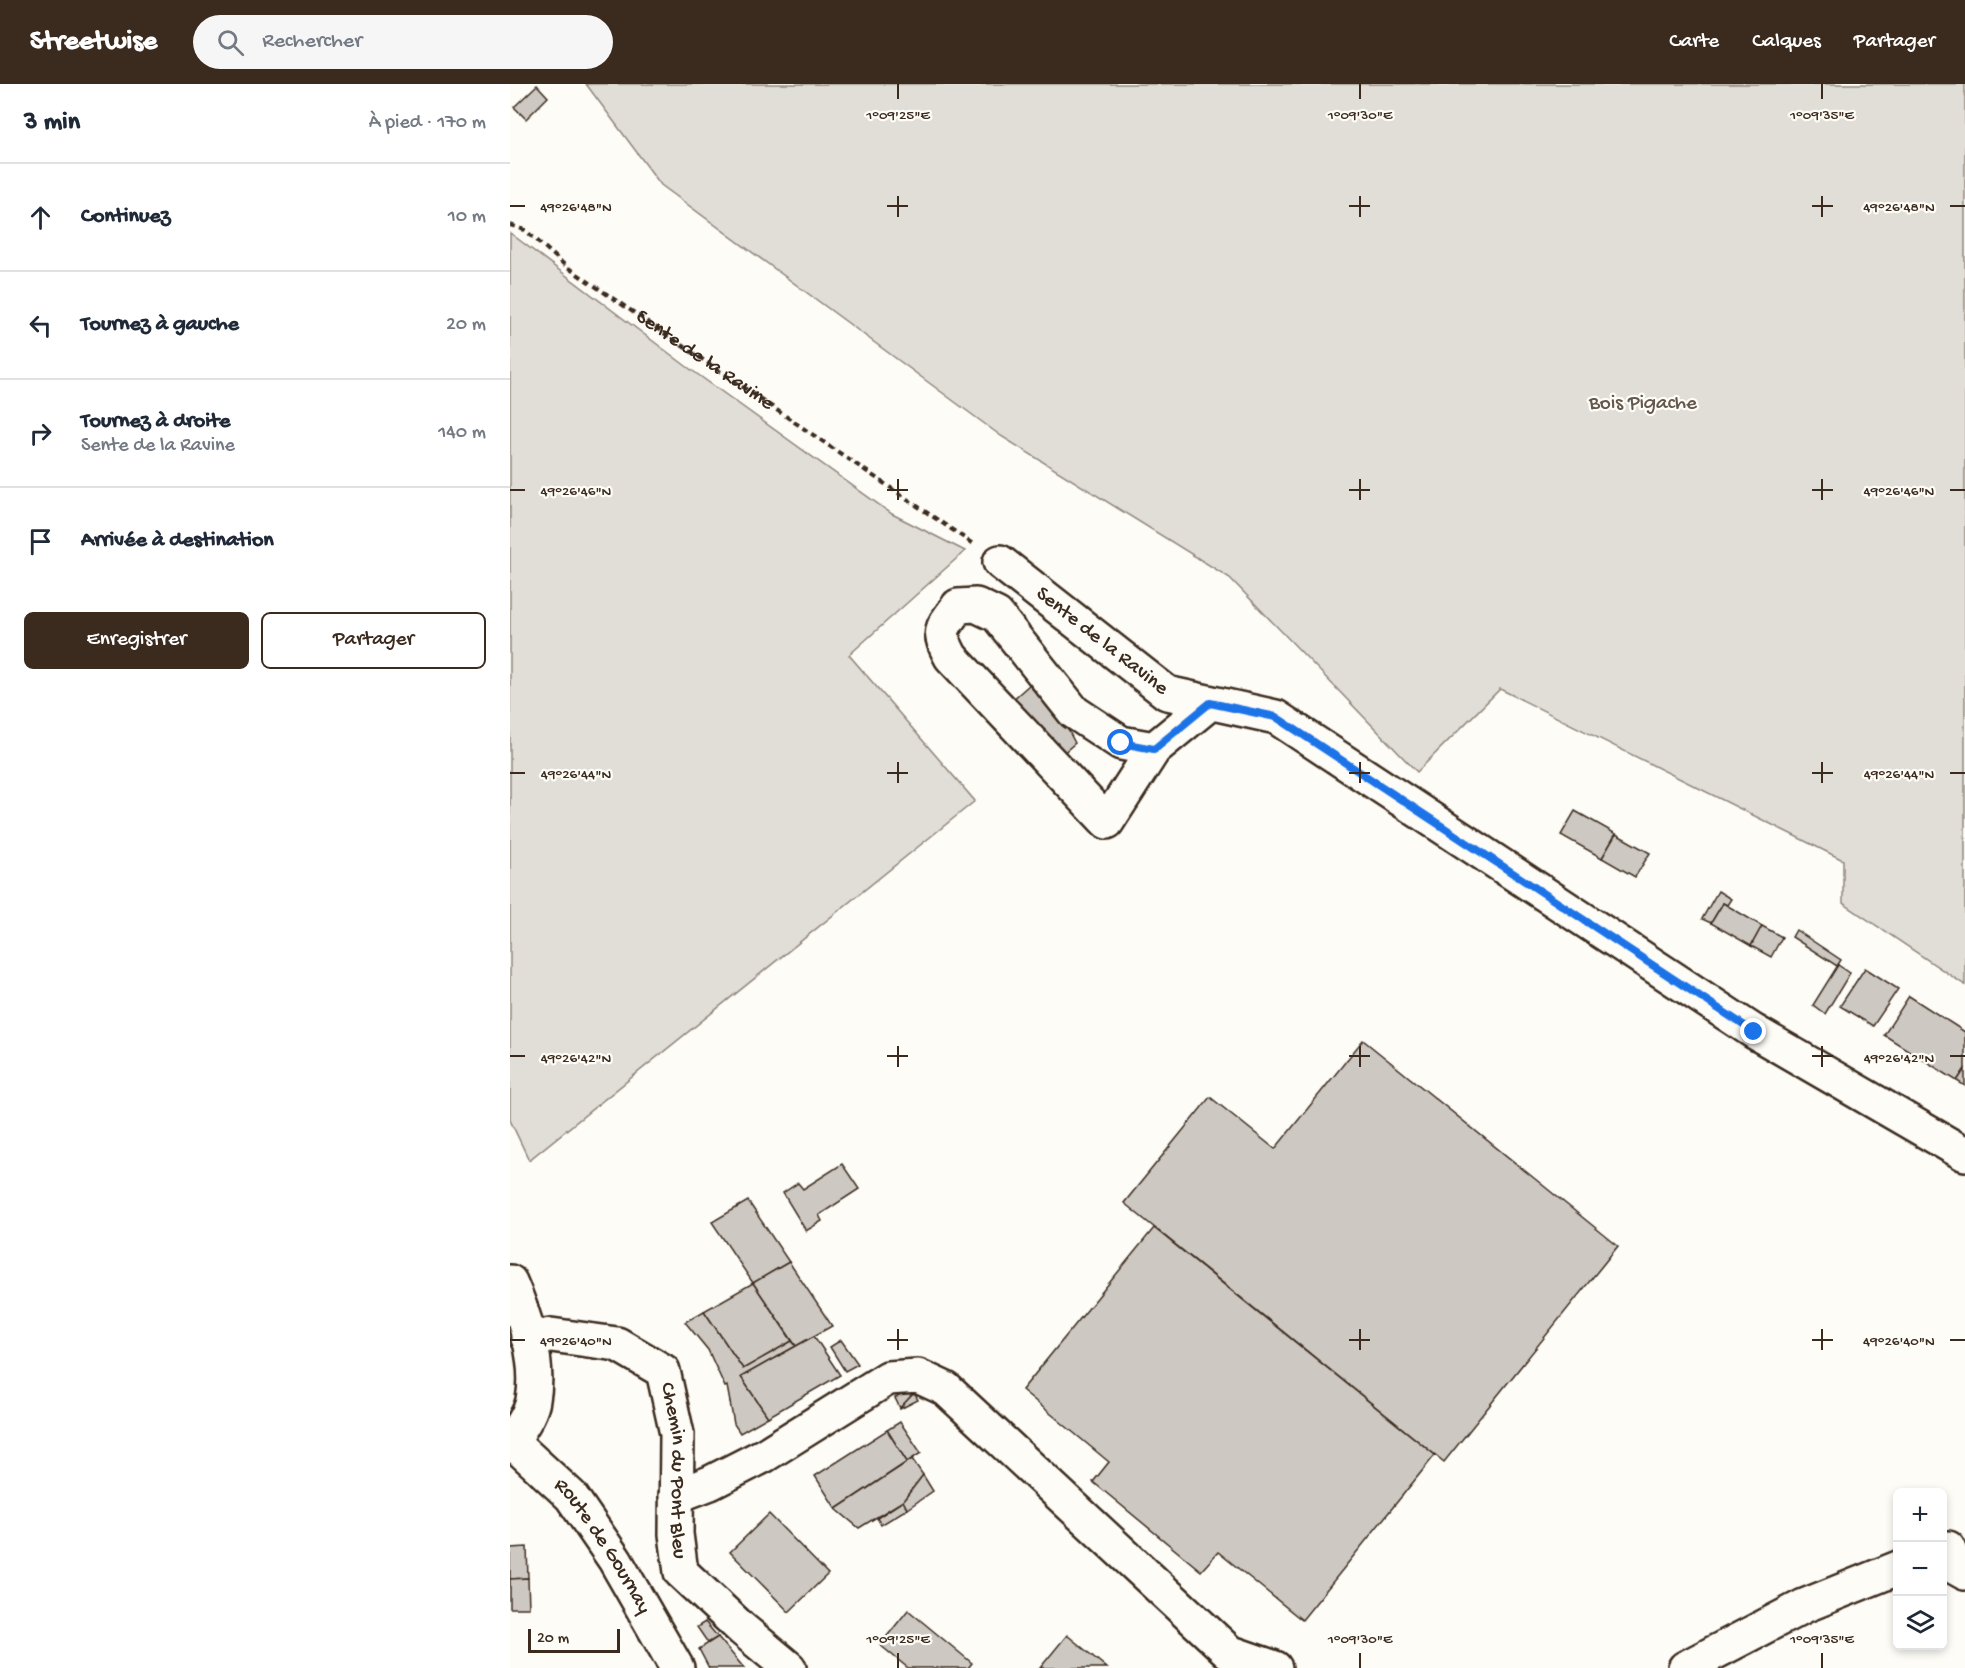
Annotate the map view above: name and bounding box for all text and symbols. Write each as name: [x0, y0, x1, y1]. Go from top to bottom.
search box: [193, 15, 613, 69]
text: Streetwise: [30, 26, 157, 59]
icon: search: [214, 26, 247, 59]
text: Rechercher: [262, 29, 362, 55]
text: Carte: [1669, 30, 1719, 55]
text: Calques: [1752, 30, 1821, 55]
text: Partager: [1854, 30, 1935, 55]
text: 1°09'25"E: [865, 107, 930, 125]
text: 1°09'30"E: [1327, 107, 1393, 125]
text: 1°09'35"E: [1789, 107, 1855, 125]
text: 3 min: [24, 108, 80, 139]
text: À pied · 170 m: [369, 112, 486, 135]
text: 49°26'48"N: [540, 199, 612, 217]
text: 49°26'48"N: [1863, 199, 1935, 217]
icon: ahead: [24, 201, 57, 234]
text: Continuez: [81, 204, 170, 230]
text: 10 m: [448, 206, 486, 229]
street label: Sente de la Ravine: [630, 305, 779, 417]
icon: left: [24, 309, 57, 342]
text: Tournez à gauche: [81, 312, 239, 338]
text: 20 m: [446, 314, 486, 337]
park label: Bois Pigache: [1588, 392, 1698, 417]
text: Tournez à droite: [81, 409, 230, 435]
icon: right: [24, 417, 57, 450]
text: 140 m: [438, 422, 486, 445]
text: Sente de la Ravine: [81, 435, 235, 458]
text: 49°26'46"N: [541, 483, 612, 501]
text: 49°26'46"N: [1864, 483, 1935, 501]
icon: arrive: [24, 525, 57, 558]
text: Arrivée à destination: [81, 528, 274, 554]
street label: Sente de la Ravine: [1030, 582, 1174, 702]
button: Enregistrer: [24, 612, 249, 669]
button: Partager: [261, 612, 486, 669]
route start: [1107, 729, 1133, 755]
text: 49°26'44"N: [541, 766, 611, 784]
text: 49°26'44"N: [1864, 766, 1934, 784]
route end: [1740, 1018, 1766, 1044]
text: 49°26'42"N: [541, 1050, 612, 1068]
text: 49°26'42"N: [1864, 1050, 1935, 1068]
text: 49°26'40"N: [540, 1333, 612, 1351]
text: 49°26'40"N: [1863, 1333, 1935, 1351]
street label: Chemin du Pont Bleu: [653, 1380, 692, 1560]
street label: Route de Gournay: [548, 1473, 656, 1619]
map controls: [1893, 1488, 1947, 1650]
button: +: [1893, 1488, 1947, 1542]
button: −: [1893, 1542, 1947, 1596]
button: layers: [1893, 1596, 1947, 1650]
scale bar: [528, 1626, 620, 1654]
text: 20 m: [537, 1630, 569, 1649]
text: 1°09'25"E: [865, 1631, 930, 1649]
text: 1°09'30"E: [1327, 1631, 1393, 1649]
text: 1°09'35"E: [1789, 1631, 1855, 1649]

